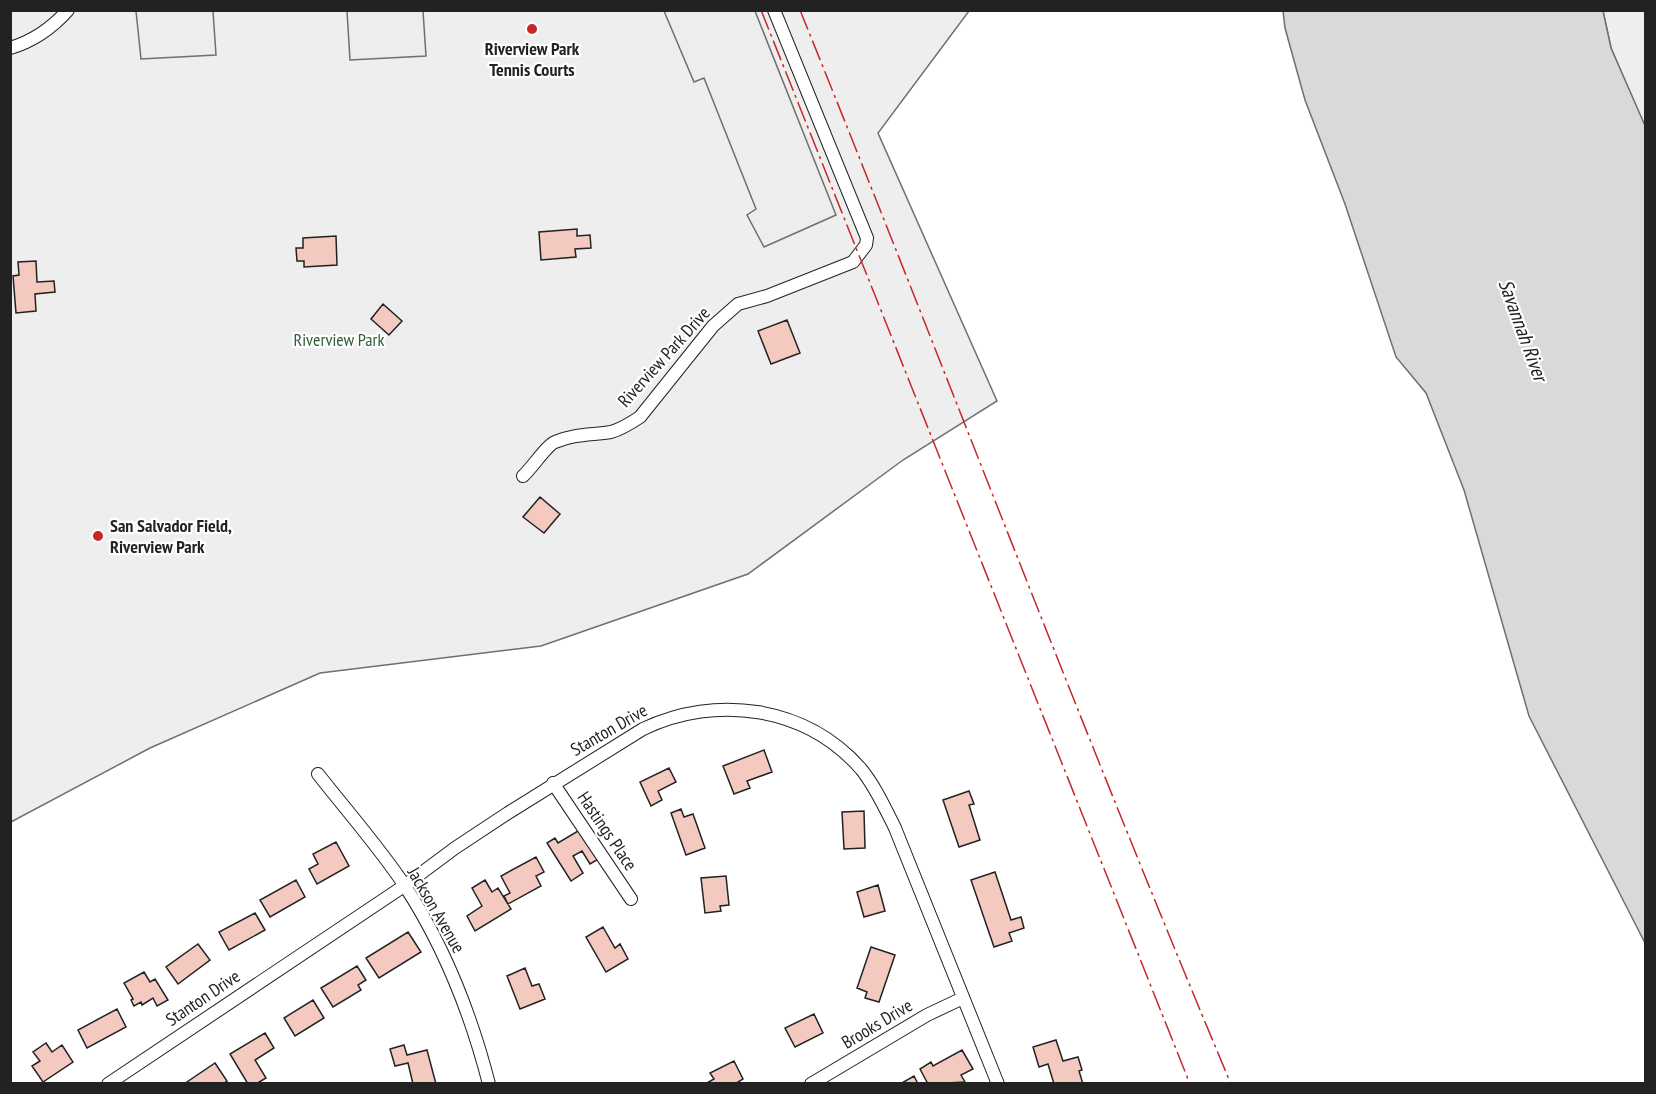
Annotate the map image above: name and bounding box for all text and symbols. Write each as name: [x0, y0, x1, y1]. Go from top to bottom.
marker: Riverview Park Tennis Courts: [525, 22, 539, 36]
place label: Riverview Park Tennis Courts: [485, 37, 580, 81]
water label: Savannah River: [1493, 276, 1554, 387]
street label: Riverview Park Drive: [613, 302, 715, 412]
park label: Riverview Park: [294, 328, 384, 351]
place label: San Salvador Field, Riverview Park: [110, 514, 232, 558]
marker: San Salvador Field, Riverview Park: [91, 529, 105, 543]
street label: Stanton Drive: [566, 698, 651, 761]
street label: Hastings Place: [573, 787, 642, 875]
street label: Jackson Avenue: [402, 862, 470, 957]
street label: Stanton Drive: [161, 964, 244, 1031]
street label: Brooks Drive: [837, 993, 916, 1054]

